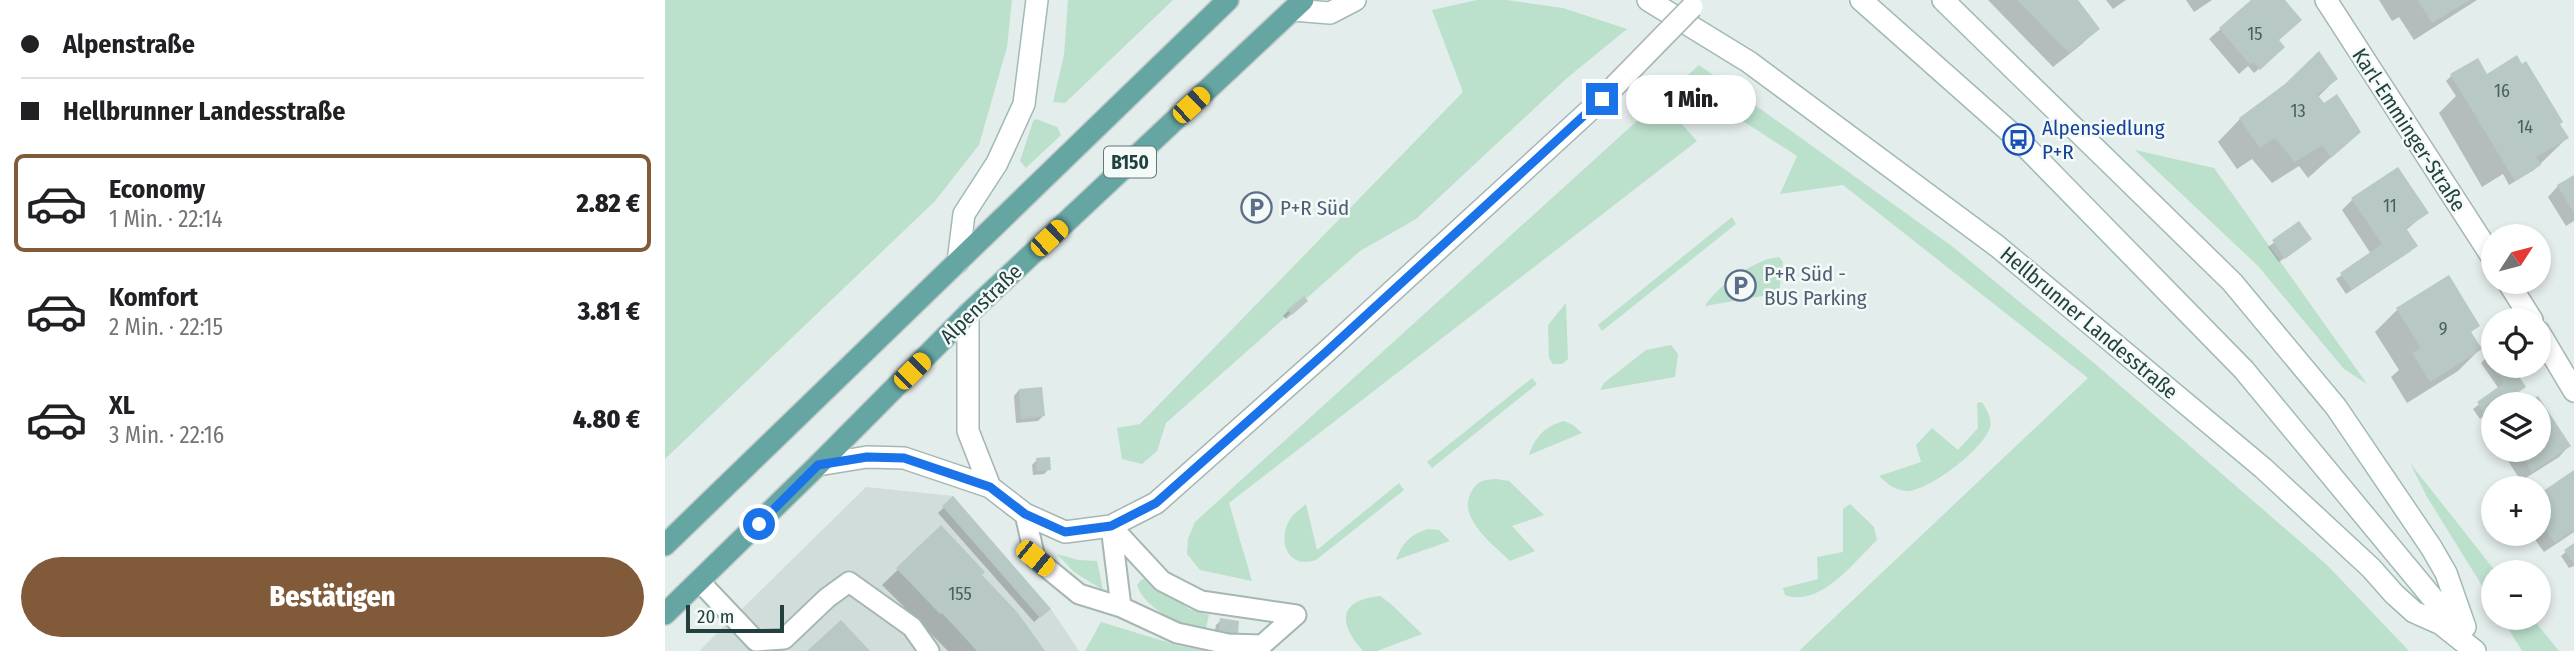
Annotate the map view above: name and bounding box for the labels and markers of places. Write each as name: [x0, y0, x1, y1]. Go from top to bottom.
place label: Alpensiedlung P+R: [2042, 115, 2165, 165]
bus stop icon: Alpensiedlung P+R: [2002, 123, 2036, 157]
parking icon: P+R Süd: [1240, 191, 1274, 225]
place label: P+R Süd: [1280, 195, 1349, 221]
place label: P+R Süd - BUS Parking: [1764, 261, 1867, 311]
parking icon: P+R Süd - BUS Parking: [1724, 269, 1758, 303]

